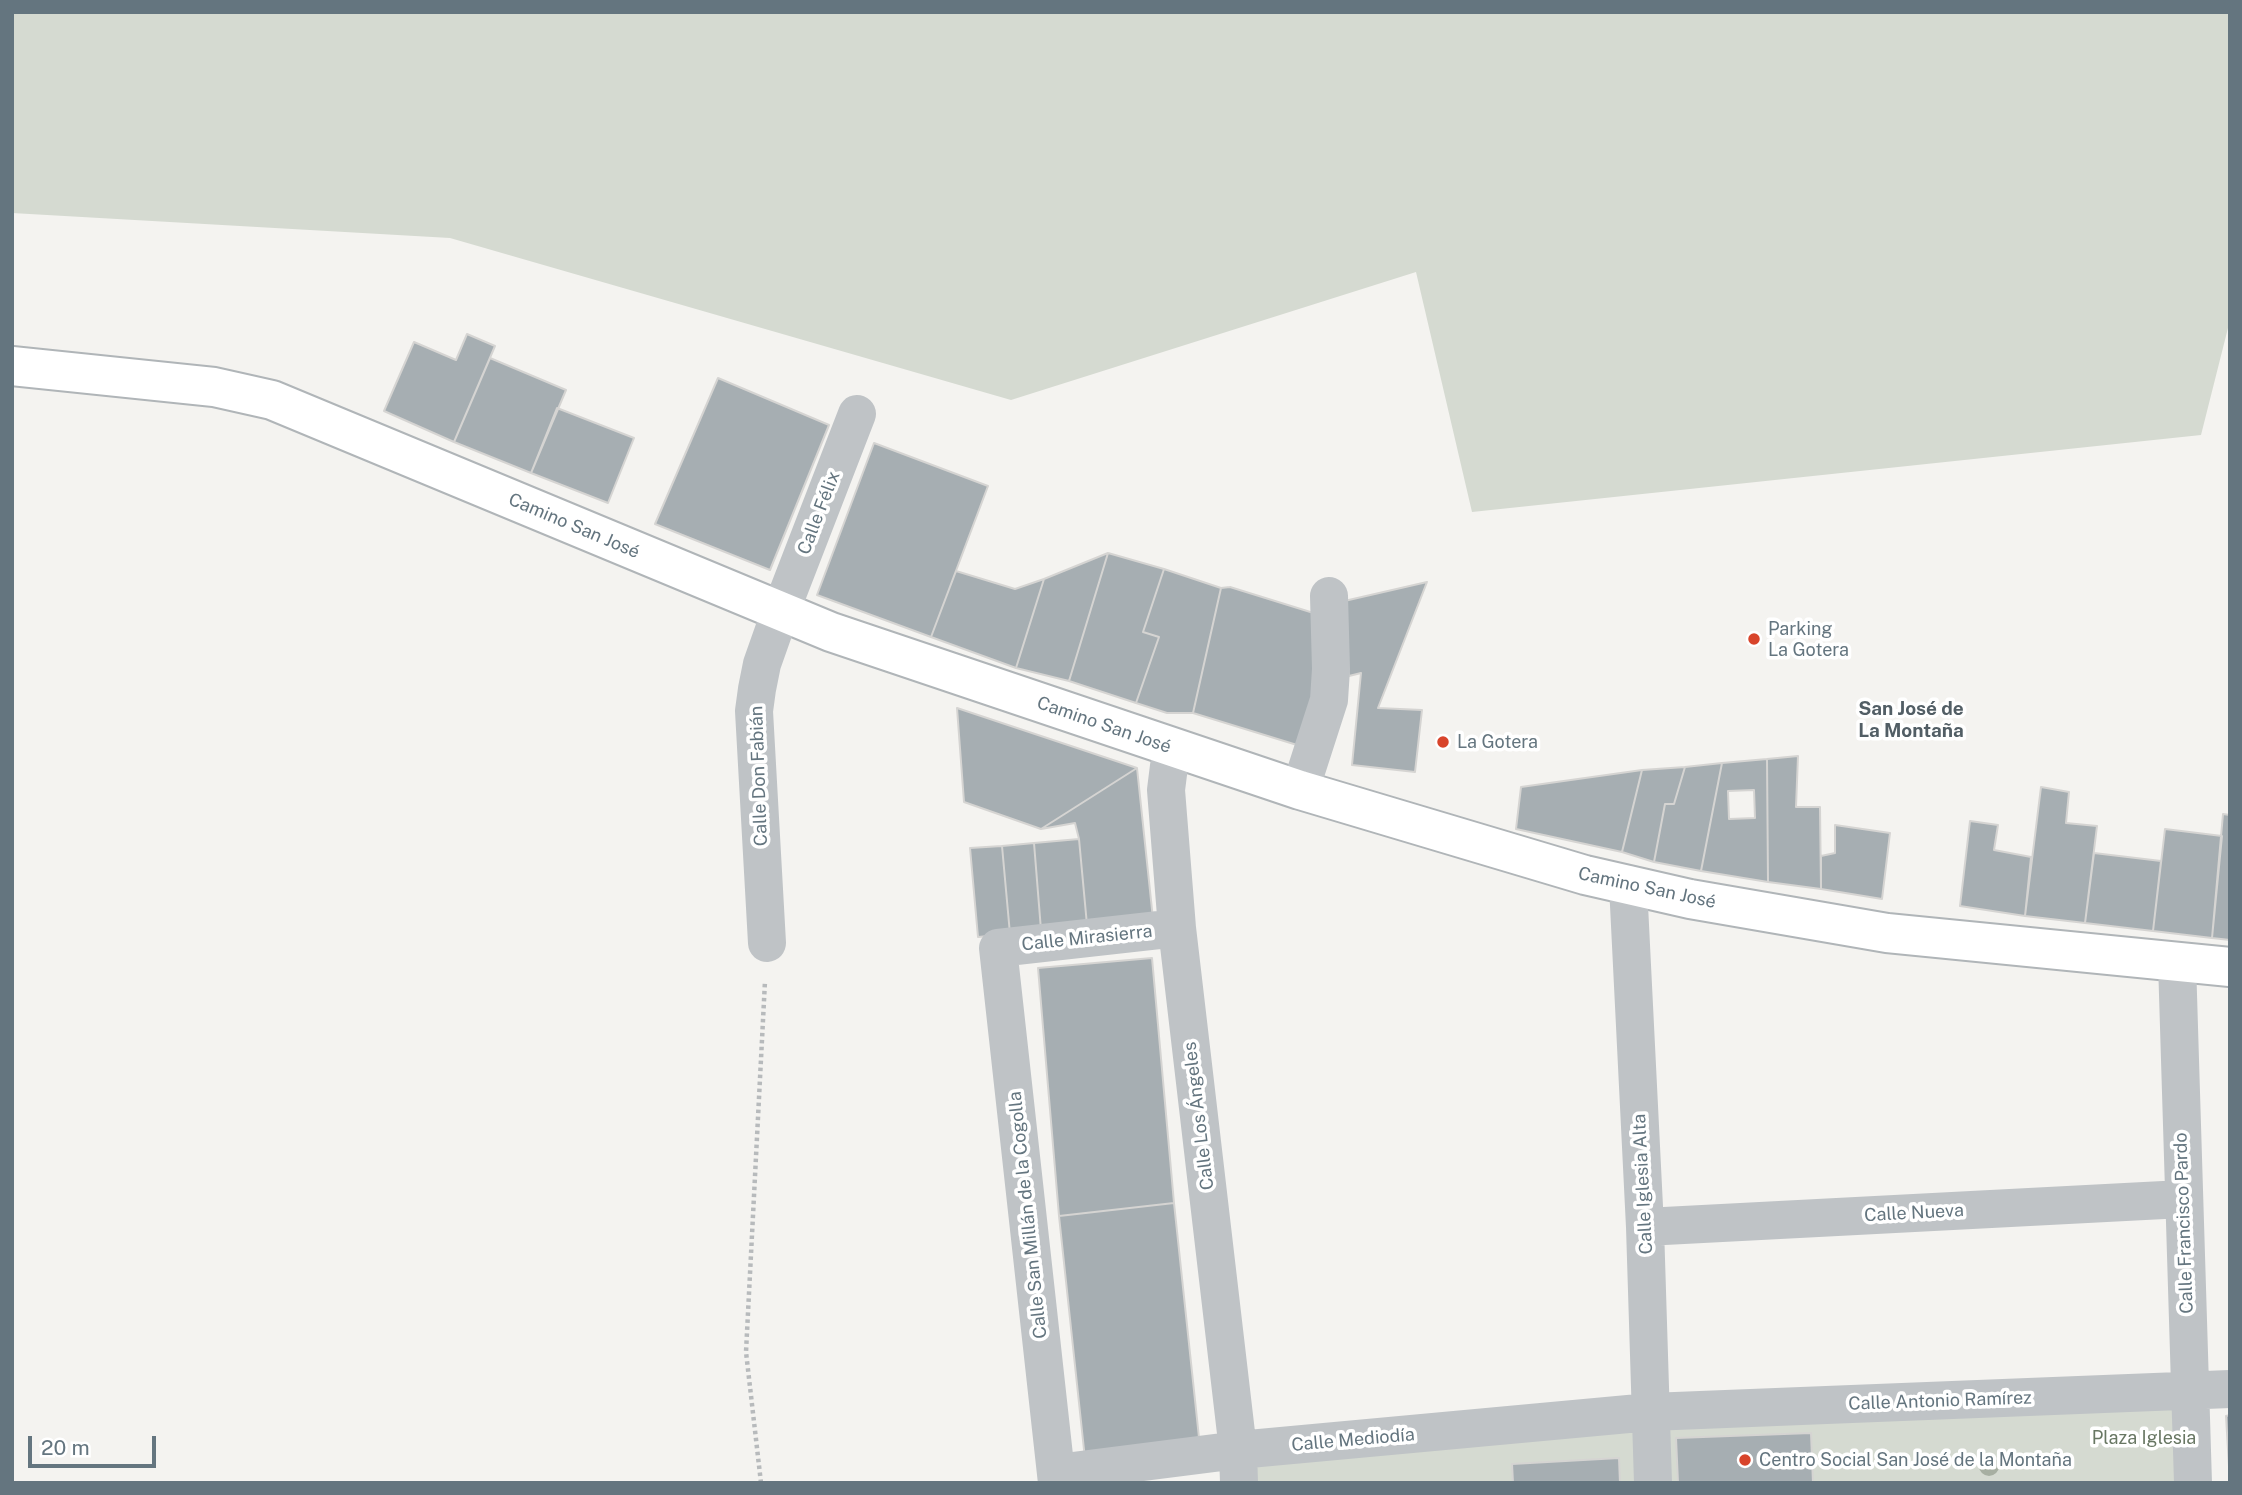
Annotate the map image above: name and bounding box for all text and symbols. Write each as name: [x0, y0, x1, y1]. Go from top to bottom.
street label: Calle Félix: [793, 468, 845, 558]
street label: Camino San José: [505, 489, 643, 563]
place label: Parking La Gotera: [1768, 618, 1849, 660]
marker: Parking La Gotera: [1746, 631, 1762, 647]
street label: Camino San José: [1034, 692, 1174, 758]
district label: San José de La Montaña: [1858, 698, 1964, 742]
street label: Calle Don Fabián: [746, 705, 772, 847]
place label: La Gotera: [1457, 731, 1538, 753]
marker: La Gotera: [1435, 734, 1451, 750]
street label: Camino San José: [1576, 863, 1718, 913]
street label: Calle Mirasierra: [1020, 920, 1154, 956]
street label: Calle Los Ángeles: [1179, 1041, 1219, 1191]
street label: Calle San Millán de la Cogolla: [1004, 1090, 1052, 1340]
street label: Calle Iglesia Alta: [1629, 1113, 1657, 1255]
street label: Calle Francisco Pardo: [2170, 1132, 2198, 1314]
street label: Calle Nueva: [1864, 1200, 1964, 1226]
street label: Calle Antonio Ramírez: [1848, 1387, 2032, 1415]
scale bar: [32, 1422, 159, 1466]
street label: Calle Mediodía: [1290, 1424, 1416, 1456]
park label: Plaza Iglesia: [2092, 1427, 2196, 1449]
text: 20 m: [41, 1435, 90, 1460]
place label: Centro Social San José de la Montaña: [1759, 1449, 2072, 1471]
marker: Centro Social San José de la Montaña: [1737, 1452, 1753, 1468]

